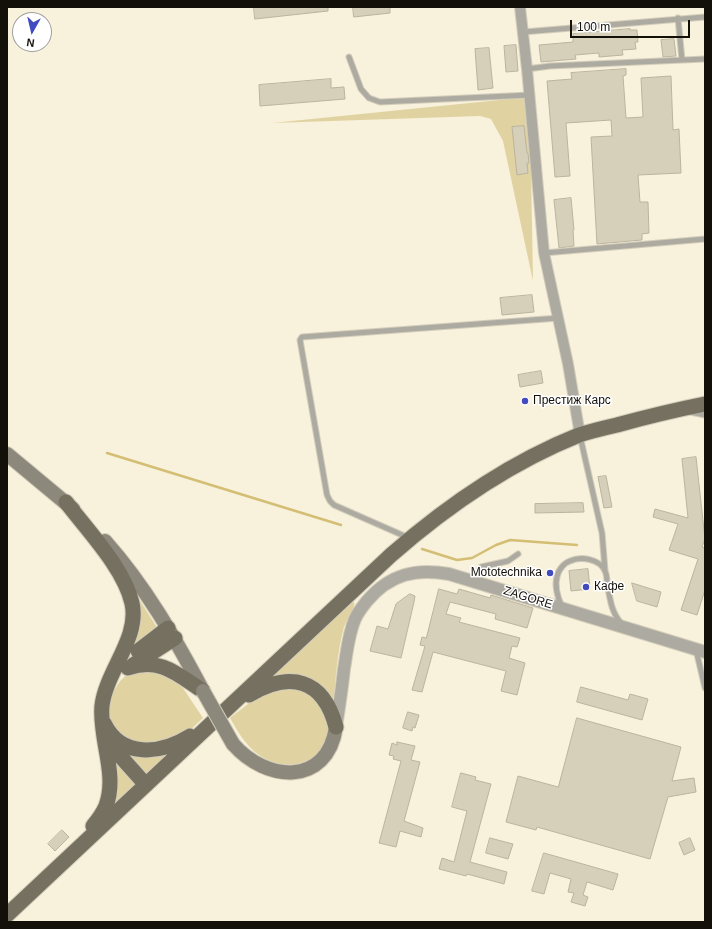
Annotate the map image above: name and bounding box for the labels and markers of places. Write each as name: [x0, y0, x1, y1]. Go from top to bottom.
place label: Престиж Карс: [533, 394, 611, 408]
marker: Престиж Карс: [520, 396, 530, 406]
place label: Mototechnika: [471, 566, 542, 580]
marker: Mototechnika: [545, 568, 555, 578]
place label: Кафе: [594, 580, 624, 594]
marker: Кафе: [581, 582, 591, 592]

